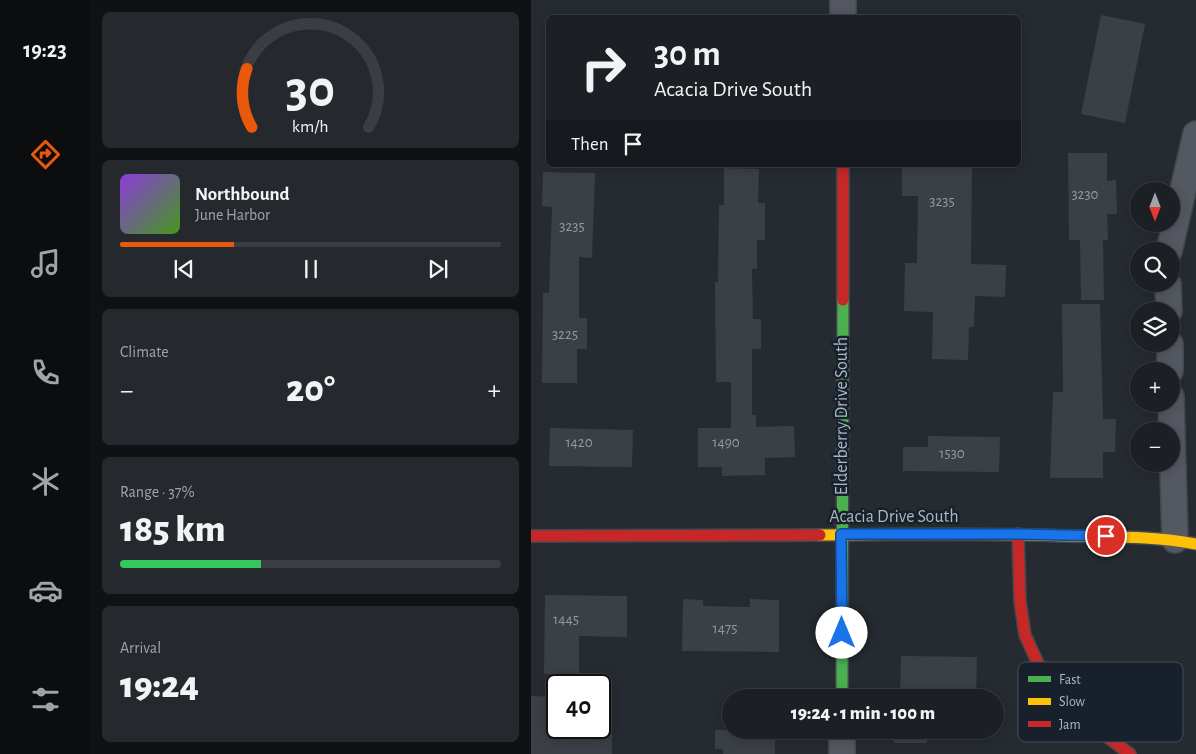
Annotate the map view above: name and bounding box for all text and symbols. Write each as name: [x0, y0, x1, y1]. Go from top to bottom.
icon: right: [571, 35, 636, 100]
text: 30 m: [654, 37, 721, 72]
text: 19:23: [23, 39, 67, 61]
text: 30: [286, 64, 335, 116]
text: Acacia Drive South: [654, 78, 812, 100]
text: km/h: [292, 118, 329, 136]
icon: arrive: [619, 130, 647, 158]
text: Then: [571, 135, 609, 154]
icon: directions: [28, 137, 63, 172]
north arrow: [1130, 182, 1180, 232]
map controls: [1130, 182, 1180, 472]
text: Northbound: [195, 185, 290, 204]
house number: 3230: [1071, 187, 1099, 202]
house number: 3235: [929, 194, 955, 209]
text: June Harbor: [195, 207, 270, 223]
house number: 3235: [559, 219, 585, 234]
button: search: [1130, 242, 1180, 292]
icon: music: [28, 246, 63, 281]
icon: previous: [170, 255, 198, 283]
icon: pause: [297, 255, 325, 283]
icon: next: [424, 255, 452, 283]
button: layers: [1130, 302, 1180, 352]
house number: 3225: [552, 327, 578, 342]
street label: Elderberry Drive South: [833, 337, 851, 495]
text: Climate: [120, 344, 169, 360]
icon: phone: [28, 355, 63, 390]
button: +: [1130, 362, 1180, 412]
text: 20°: [286, 371, 335, 409]
text: −: [120, 377, 133, 405]
text: +: [488, 377, 501, 405]
button: −: [1130, 422, 1180, 472]
house number: 1420: [565, 435, 593, 450]
house number: 1490: [712, 435, 740, 450]
house number: 1530: [939, 446, 965, 461]
icon: climate: [28, 464, 63, 499]
text: Range · 37%: [120, 484, 195, 500]
street label: Acacia Drive South: [829, 508, 959, 526]
text: 185 km: [120, 511, 226, 549]
pin: [1085, 515, 1127, 557]
icon: arrive: [1092, 522, 1120, 550]
icon: car: [28, 573, 63, 608]
position arrow: [815, 606, 867, 658]
house number: 1445: [553, 612, 579, 627]
house number: 1475: [713, 621, 737, 636]
text: Arrival: [120, 640, 161, 656]
legend: [1018, 662, 1183, 742]
text: 19:24: [120, 667, 199, 705]
text: Fast: [1059, 673, 1081, 687]
speed limit sign: 40: [546, 674, 611, 739]
icon: filters: [28, 682, 63, 717]
text: Slow: [1059, 695, 1086, 709]
text: 19:24 · 1 min · 100 m: [791, 704, 935, 723]
text: Jam: [1059, 718, 1081, 732]

